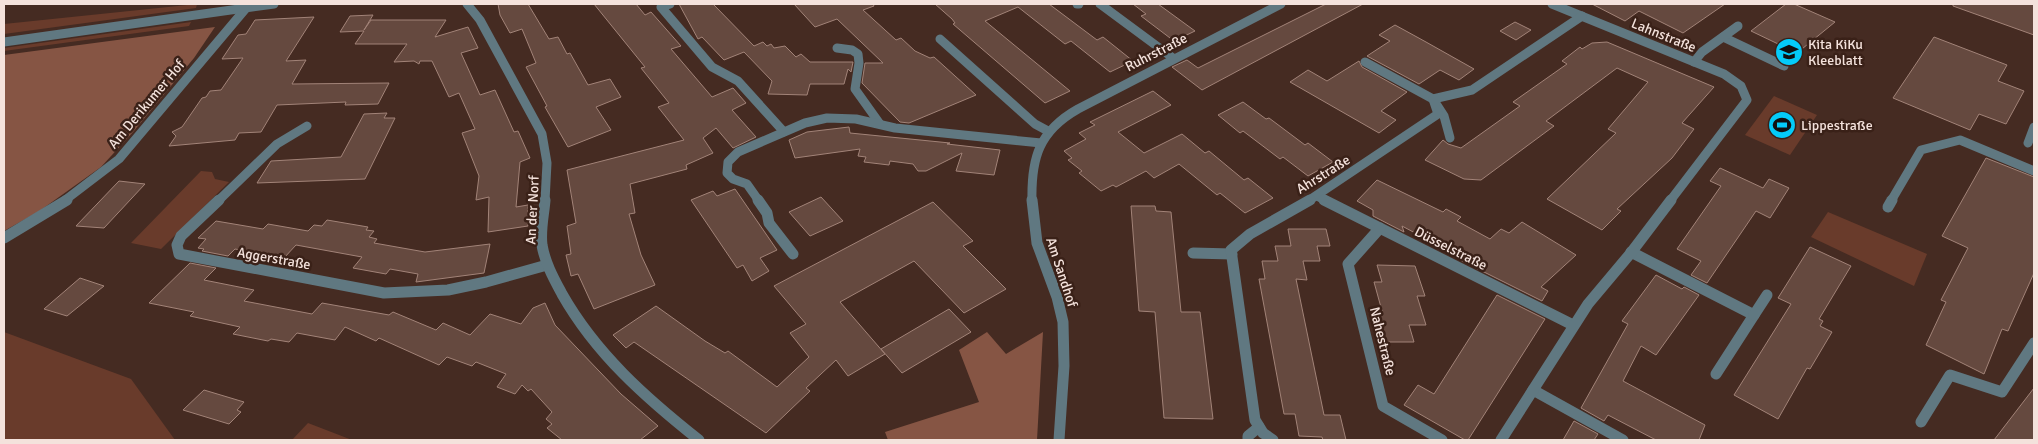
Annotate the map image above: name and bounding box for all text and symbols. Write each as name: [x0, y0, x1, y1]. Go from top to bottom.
street label: Lahnstraße: [1629, 15, 1699, 56]
street label: Ruhrstraße: [1122, 30, 1190, 75]
place label: Kita KiKu Kleeblatt: [1808, 36, 1863, 69]
school or university icon: Kita KiKu Kleeblatt: [1774, 37, 1804, 67]
street label: Am Derikumer Hof: [104, 56, 189, 152]
sports icon: Lippestraße: [1767, 110, 1797, 140]
place label: Lippestraße: [1801, 117, 1873, 134]
street label: Ahrstraße: [1293, 151, 1353, 198]
street label: An der Norf: [522, 174, 543, 245]
street label: Düsselstraße: [1412, 223, 1490, 274]
street label: Am Sandhof: [1042, 235, 1081, 310]
street label: Aggerstraße: [236, 244, 312, 273]
street label: Nahestraße: [1366, 305, 1399, 377]

